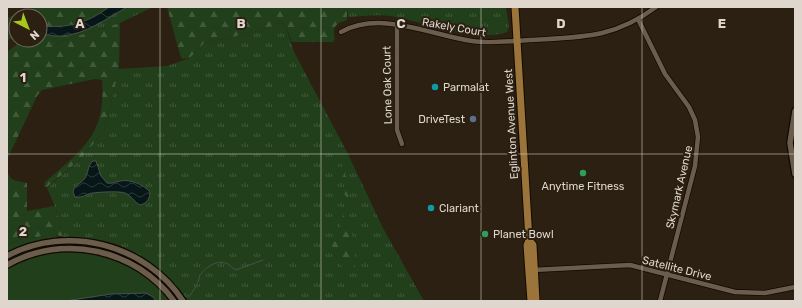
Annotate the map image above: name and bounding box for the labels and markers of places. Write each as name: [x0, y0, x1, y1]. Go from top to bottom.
place label: Parmalat: [443, 81, 490, 94]
marker: Parmalat: [430, 82, 440, 92]
place label: DriveTest: [418, 113, 466, 126]
marker: DriveTest: [468, 114, 478, 124]
marker: Anytime Fitness: [578, 168, 588, 178]
place label: Anytime Fitness: [542, 180, 625, 193]
place label: Clariant: [439, 202, 480, 215]
marker: Clariant: [426, 203, 436, 213]
place label: Planet Bowl: [493, 228, 554, 241]
marker: Planet Bowl: [480, 229, 490, 239]

